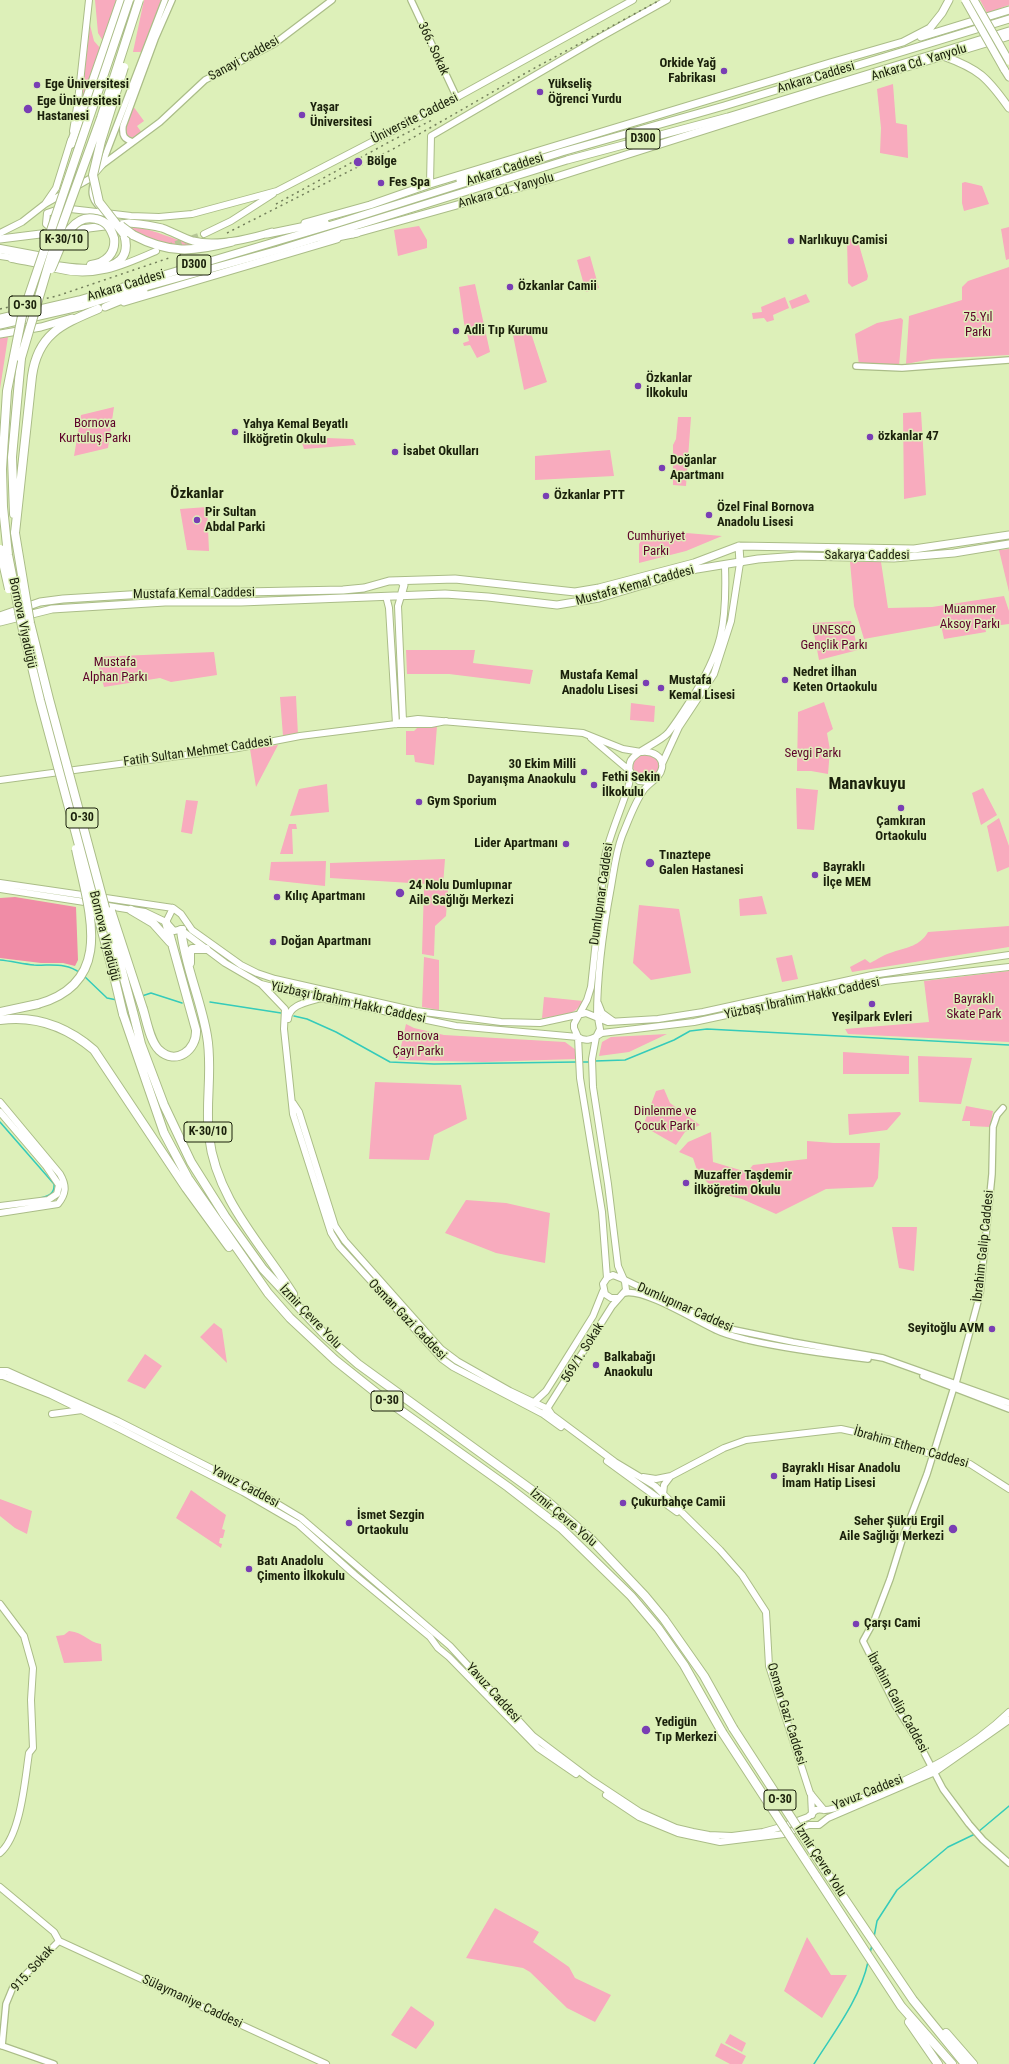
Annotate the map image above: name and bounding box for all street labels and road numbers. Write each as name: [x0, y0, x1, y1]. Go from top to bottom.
street label: 366. Sokak: [414, 20, 452, 78]
street label: Sanayi Caddesi: [206, 33, 282, 85]
street label: Ankara Cd. Yanyolu: [869, 41, 969, 85]
street label: Ankara Caddesi: [775, 59, 857, 97]
street label: Üniversite Caddesi: [369, 90, 461, 148]
road number: D300: [626, 129, 660, 149]
street label: Ankara Caddesi: [464, 150, 546, 190]
street label: Ankara Cd. Yanyolu: [456, 170, 556, 212]
road number: K-30/10: [40, 230, 88, 250]
road number: D300: [177, 255, 211, 275]
street label: Ankara Caddesi: [85, 267, 167, 305]
road number: O-30: [9, 296, 41, 316]
street label: Sakarya Caddesi: [824, 548, 910, 564]
street label: Mustafa Kemal Caddesi: [574, 563, 696, 609]
street label: Bornova Viyadüğü: [5, 576, 39, 670]
street label: Mustafa Kemal Caddesi: [133, 585, 255, 603]
street label: Fatih Sultan Mehmet Caddesi: [123, 734, 273, 770]
road number: O-30: [66, 808, 98, 828]
street label: Dumlupınar Caddesi: [587, 842, 617, 946]
street label: Bornova Viyadüğü: [85, 889, 123, 983]
street label: Yüzbaşı İbrahim Hakkı Caddesi: [723, 975, 881, 1023]
street label: Yüzbaşı İbrahim Hakkı Caddesi: [269, 979, 427, 1027]
road number: K-30/10: [184, 1122, 232, 1142]
street label: İbrahim Galip Caddesi: [970, 1189, 998, 1303]
street label: Osman Gazi Caddesi: [365, 1276, 449, 1364]
street label: Dumlupınar Caddesi: [635, 1280, 735, 1336]
street label: İzmir Çevre Yolu: [276, 1282, 344, 1352]
street label: 569/1. Sokak: [558, 1320, 608, 1386]
road number: O-30: [371, 1391, 403, 1411]
street label: İbrahim Ethem Caddesi: [852, 1424, 970, 1472]
street label: Yavuz Caddesi: [208, 1463, 282, 1511]
street label: İzmir Çevre Yolu: [526, 1485, 600, 1551]
street label: İbrahim Galip Caddesi: [863, 1650, 931, 1756]
street label: Yavuz Caddesi: [462, 1660, 524, 1726]
street label: Osman Gazi Caddesi: [763, 1661, 809, 1767]
street label: Yavuz Caddesi: [831, 1772, 905, 1814]
road number: O-30: [764, 1790, 796, 1810]
street label: İzmir Çevre Yolu: [791, 1822, 849, 1900]
street label: 915. Sokak: [8, 1943, 58, 1995]
street label: Sülaymaniye Caddesi: [139, 1972, 245, 2032]

